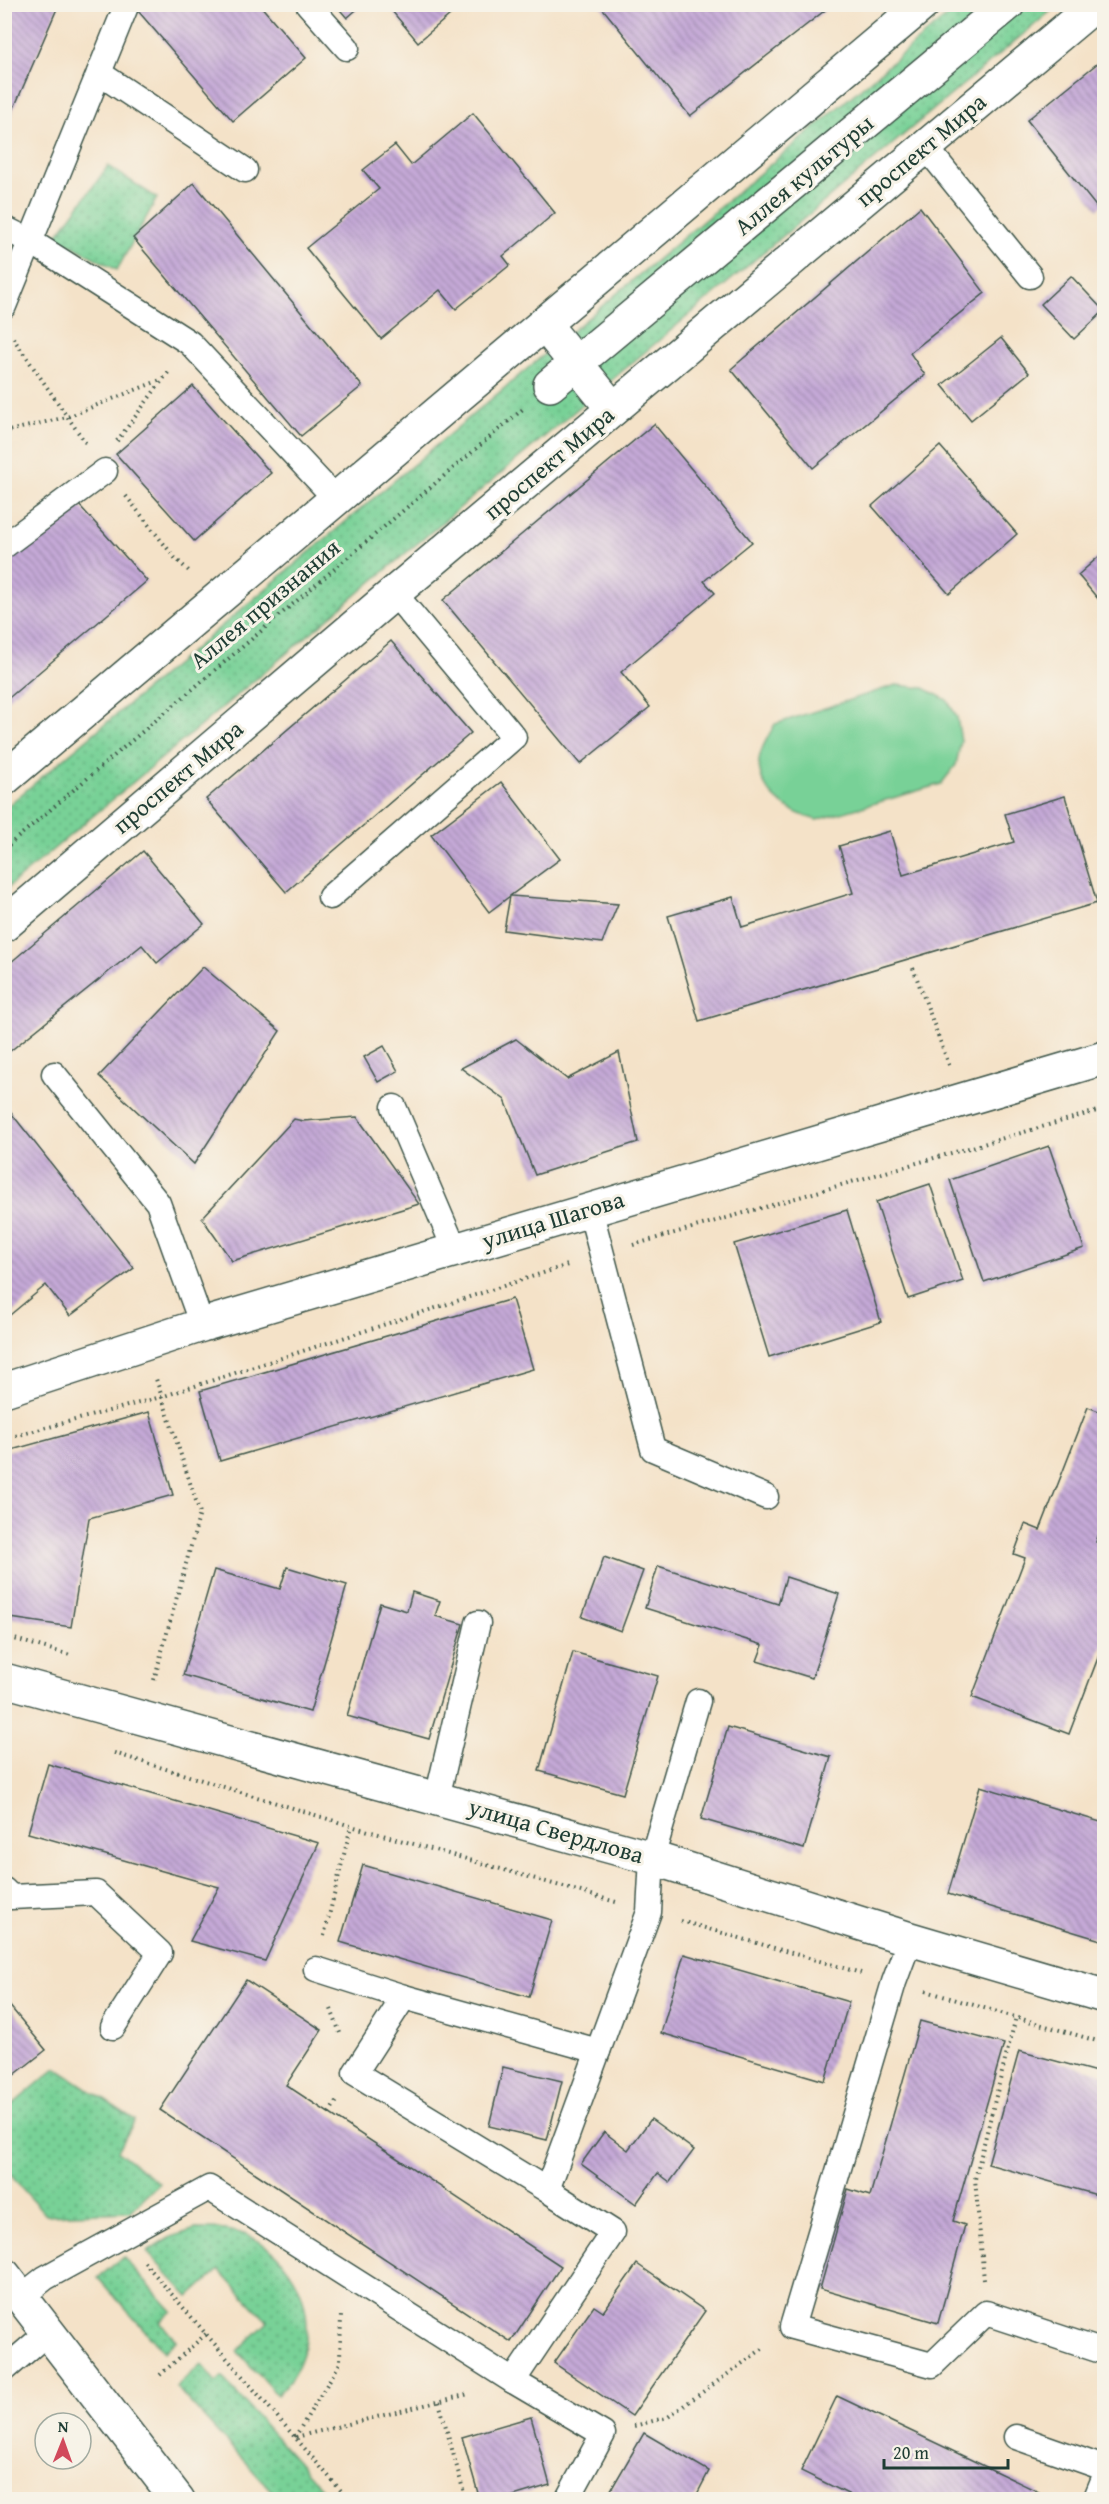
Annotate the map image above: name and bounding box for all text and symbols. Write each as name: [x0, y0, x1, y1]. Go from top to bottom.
street label: проспект Мира: [848, 84, 994, 215]
street label: Аллея культуры: [726, 106, 881, 243]
street label: проспект Мира: [476, 397, 622, 528]
street label: Аллея признания: [182, 530, 347, 677]
street label: проспект Мира: [105, 711, 251, 842]
street label: улица Шагова: [476, 1181, 629, 1258]
street label: улица Свердлова: [464, 1789, 648, 1872]
north arrow: [33, 2411, 93, 2471]
text: N: [58, 2414, 69, 2438]
scale bar: [884, 2432, 1008, 2470]
text: 20 m: [893, 2439, 929, 2466]

